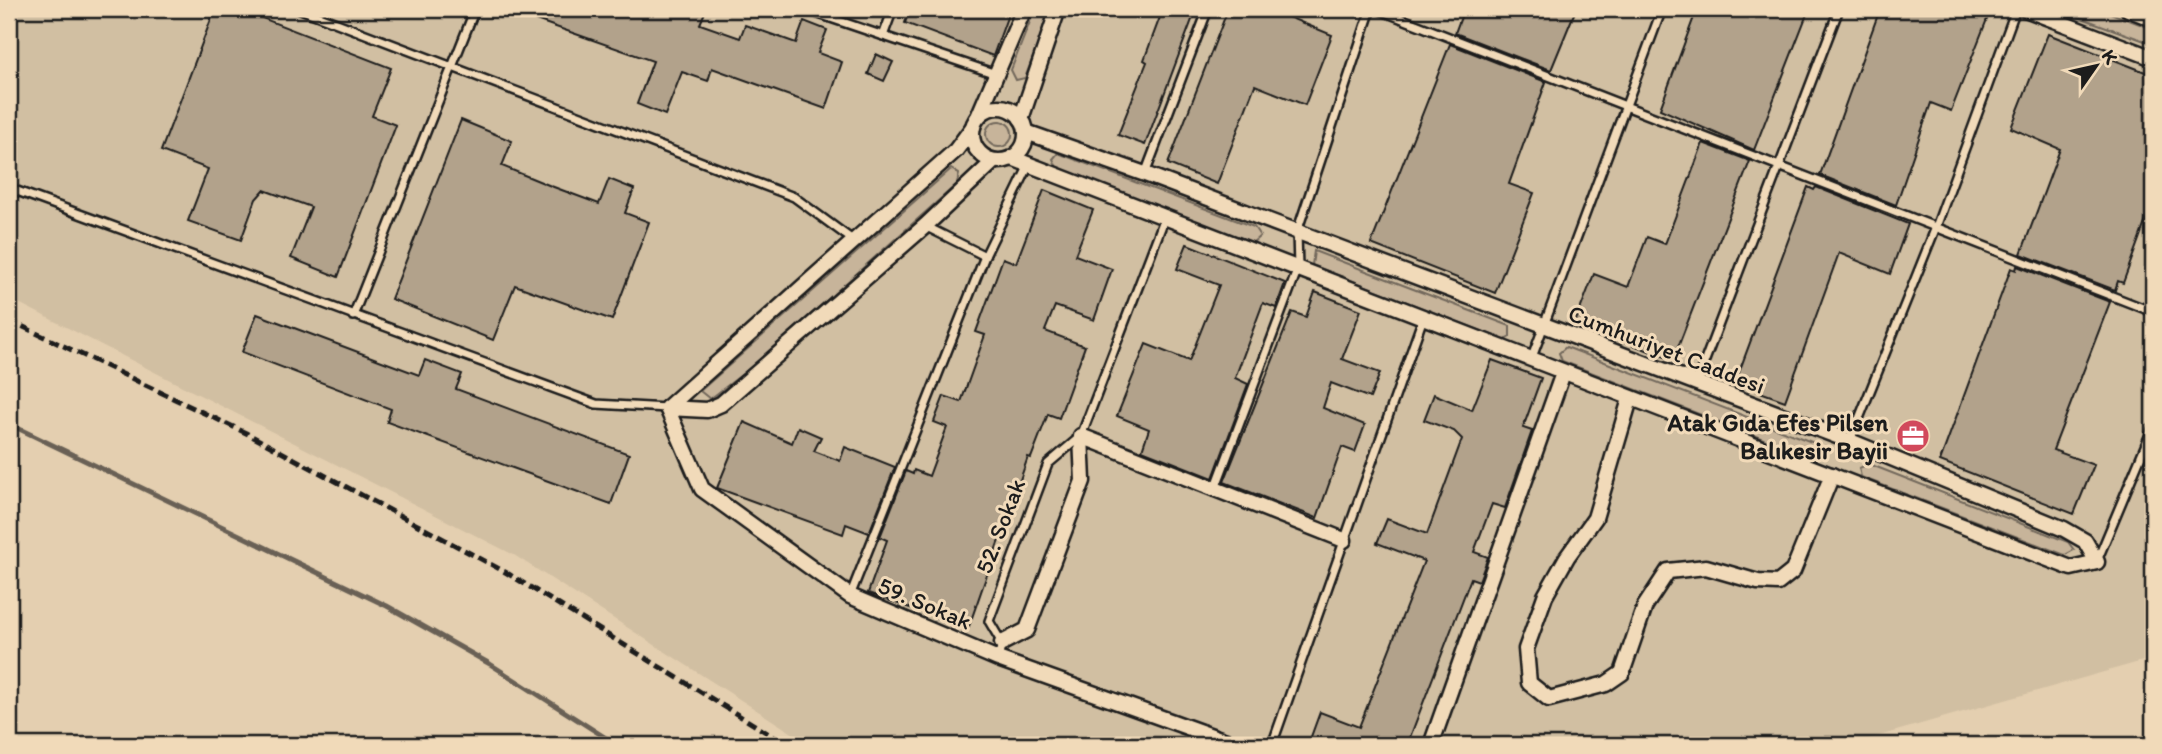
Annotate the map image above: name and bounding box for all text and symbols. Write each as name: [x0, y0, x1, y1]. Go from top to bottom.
north arrow: [2060, 32, 2130, 102]
text: K: [2097, 45, 2123, 69]
street label: Cumhuriyet Caddesi: [1564, 298, 1770, 400]
place label: Atak Gıda Efes Pilsen Balıkesir Bayii: [1666, 408, 1888, 466]
office icon: Atak Gıda Efes Pilsen Balıkesir Bayii: [1894, 417, 1932, 455]
street label: 52. Sokak: [969, 475, 1031, 577]
street label: 59. Sokak: [874, 570, 976, 636]

